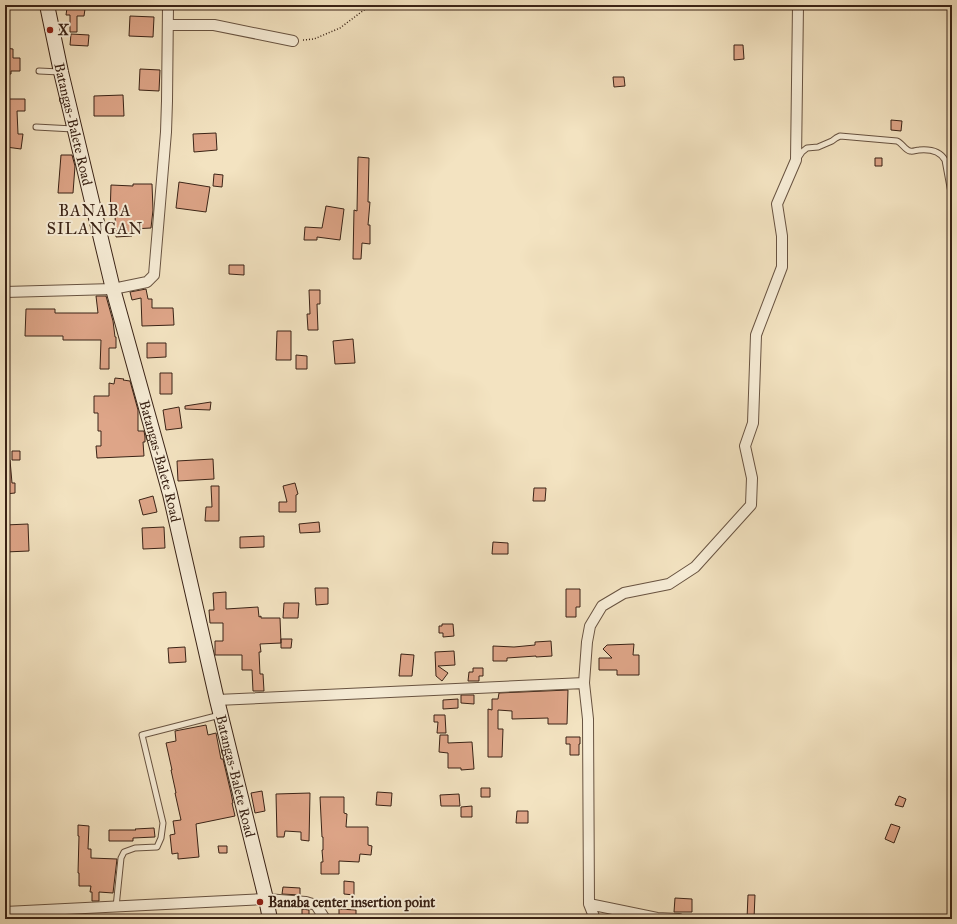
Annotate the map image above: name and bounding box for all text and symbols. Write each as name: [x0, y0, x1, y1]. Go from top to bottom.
place label: X: [57, 22, 69, 39]
marker: X: [45, 25, 55, 35]
street label: Batangas-Balete Road: [50, 61, 96, 187]
district label: BANABA SILANGAN: [47, 201, 143, 238]
street label: Batangas-Balete Road: [135, 398, 184, 524]
street label: Batangas-Balete Road: [212, 713, 258, 839]
place label: Banaba center insertion point: [268, 894, 435, 912]
marker: Banaba center insertion point: [255, 897, 265, 907]

